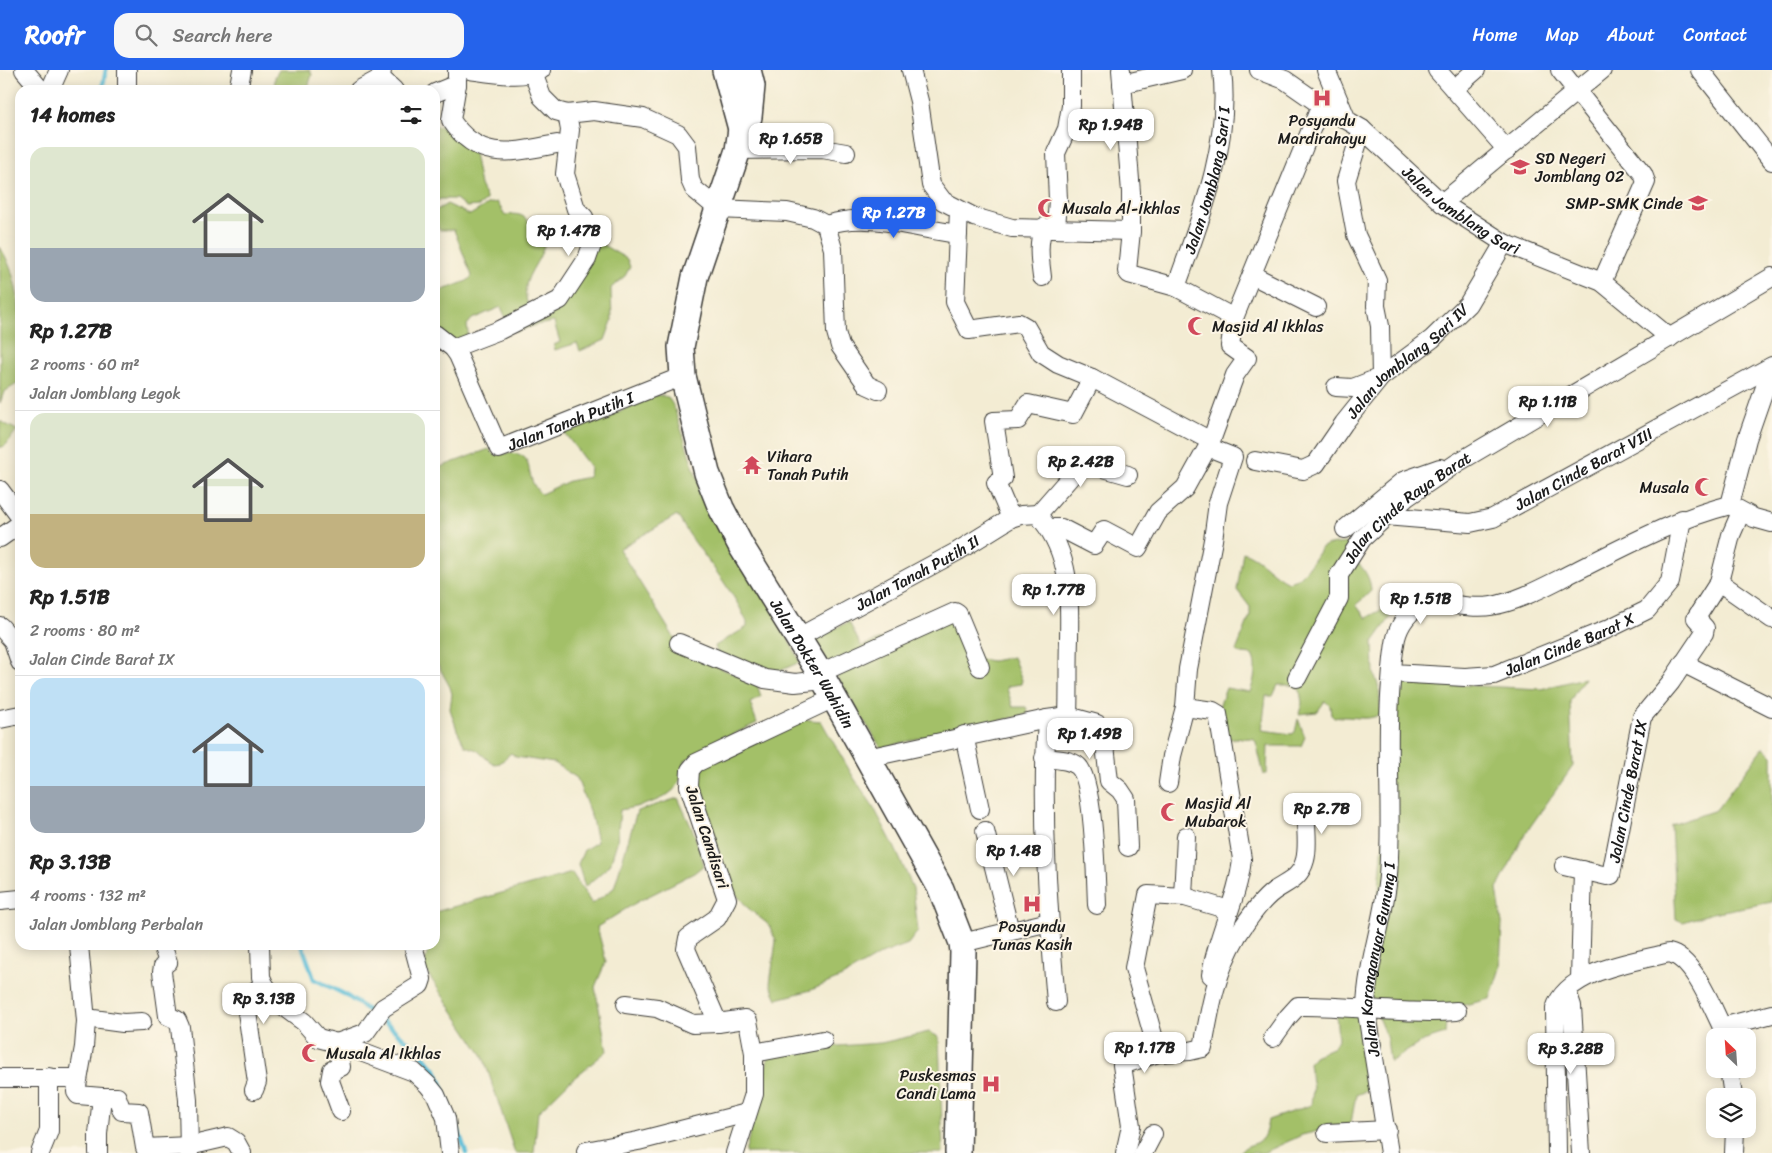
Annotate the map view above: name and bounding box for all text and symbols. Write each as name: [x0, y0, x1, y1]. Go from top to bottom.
search box: [114, 13, 464, 58]
text: Roofr: [25, 14, 84, 56]
text: Search here: [172, 19, 273, 52]
text: Home: [1473, 19, 1518, 51]
text: Map: [1546, 19, 1579, 51]
text: About: [1607, 19, 1655, 51]
text: Contact: [1683, 19, 1747, 51]
icon: search: [132, 21, 160, 49]
hospital icon: Posyandu Mardirahayu: [1311, 87, 1333, 109]
text: 14 homes: [30, 96, 115, 134]
icon: filters: [397, 101, 425, 129]
street label: Jalan Jomblang Sari I: [1175, 104, 1239, 259]
place label: Posyandu Mardirahayu: [1278, 106, 1367, 153]
pin: Rp 1.94B: [1059, 108, 1163, 151]
text: Rp 1.94B: [1079, 110, 1143, 139]
pin: Rp 1.65B: [739, 122, 843, 165]
text: Rp 1.65B: [760, 124, 822, 153]
place label: SD Negeri Jomblang 02: [1534, 144, 1624, 191]
school or university icon: SD Negeri Jomblang 02: [1509, 156, 1531, 178]
street label: Jalan Jomblang Sari: [1394, 158, 1525, 263]
icon: home: [183, 180, 273, 270]
place label: SMP-SMK Cinde: [1565, 189, 1683, 218]
school or university icon: SMP-SMK Cinde: [1687, 192, 1709, 214]
place label: Musala Al-Ikhlas: [1062, 194, 1181, 223]
pin: Rp 1.27B: [842, 196, 946, 239]
mosque icon: Musala Al-Ikhlas: [1036, 197, 1058, 219]
text: Rp 1.27B: [863, 198, 925, 227]
pin: Rp 1.47B: [517, 214, 621, 257]
text: Rp 1.47B: [537, 216, 601, 245]
street label: Jalan Jomblang Sari IV: [1338, 296, 1476, 426]
text: Rp 1.27B: [30, 312, 112, 350]
place label: Masjid Al Ikhlas: [1212, 312, 1324, 341]
mosque icon: Masjid Al Ikhlas: [1186, 315, 1208, 337]
text: 2 rooms · 60 m²: [30, 350, 140, 379]
text: Jalan Jomblang Legok: [30, 379, 181, 408]
street label: Jalan Tanah Putih I: [502, 382, 640, 460]
pin: Rp 1.11B: [1496, 386, 1600, 428]
text: Rp 1.11B: [1519, 387, 1577, 416]
street label: Jalan Cinde Barat VIII: [1508, 419, 1659, 519]
place label: Vihara Tanah Putih: [767, 442, 849, 489]
street label: Jalan Cinde Raya Barat: [1335, 444, 1477, 570]
icon: home: [183, 445, 273, 535]
pin: Rp 2.42B: [1029, 446, 1133, 488]
text: Rp 2.42B: [1048, 447, 1114, 476]
temple icon: Vihara Tanah Putih: [741, 454, 763, 476]
place label: Musala: [1639, 473, 1689, 502]
mosque icon: Musala: [1693, 476, 1715, 498]
street label: Jalan Tanah Putih II: [849, 527, 986, 619]
pin: Rp 1.77B: [1002, 574, 1106, 616]
text: Rp 1.77B: [1023, 575, 1085, 604]
text: Rp 1.51B: [30, 578, 110, 616]
pin: Rp 1.51B: [1369, 582, 1473, 625]
text: Rp 1.51B: [1391, 584, 1451, 613]
street label: Jalan Dokter Wahidin: [761, 592, 863, 735]
street label: Jalan Cinde Barat X: [1499, 604, 1640, 685]
text: 2 rooms · 80 m²: [30, 616, 140, 645]
text: Jalan Cinde Barat IX: [30, 645, 175, 674]
icon: home: [183, 710, 273, 800]
street label: Jalan Cinde Barat IX: [1600, 716, 1656, 866]
pin: Rp 1.49B: [1038, 718, 1142, 760]
text: Rp 1.49B: [1058, 719, 1122, 748]
street label: Jalan Candisari: [677, 781, 738, 893]
place label: Masjid Al Mubarok: [1185, 789, 1251, 836]
pin: Rp 2.7B: [1276, 792, 1368, 835]
text: Rp 2.7B: [1294, 794, 1350, 823]
mosque icon: Masjid Al Mubarok: [1159, 801, 1181, 823]
pin: Rp 1.4B: [968, 834, 1060, 877]
text: Rp 1.4B: [987, 836, 1041, 865]
text: Rp 3.13B: [30, 843, 111, 881]
street label: Jalan Karanganyar Gunung I: [1352, 860, 1404, 1060]
text: 4 rooms · 132 m²: [30, 881, 146, 910]
hospital icon: Posyandu Tunas Kasih: [1021, 893, 1043, 915]
text: Jalan Jomblang Perbalan: [30, 910, 203, 939]
place label: Posyandu Tunas Kasih: [991, 912, 1073, 959]
pin: Rp 3.13B: [212, 982, 316, 1025]
text: Rp 3.13B: [233, 984, 295, 1013]
north arrow: [1706, 1028, 1756, 1078]
map controls: [1706, 1028, 1756, 1138]
pin: Rp 1.17B: [1093, 1032, 1197, 1074]
pin: Rp 3.28B: [1519, 1032, 1623, 1075]
text: Rp 1.17B: [1115, 1033, 1175, 1062]
text: Rp 3.28B: [1539, 1034, 1603, 1063]
place label: Musala Al Ikhlas: [326, 1039, 441, 1068]
mosque icon: Musala Al Ikhlas: [300, 1042, 322, 1064]
place label: Puskesmas Candi Lama: [897, 1061, 977, 1108]
hospital icon: Puskesmas Candi Lama: [980, 1073, 1002, 1095]
button: layers: [1706, 1088, 1756, 1138]

